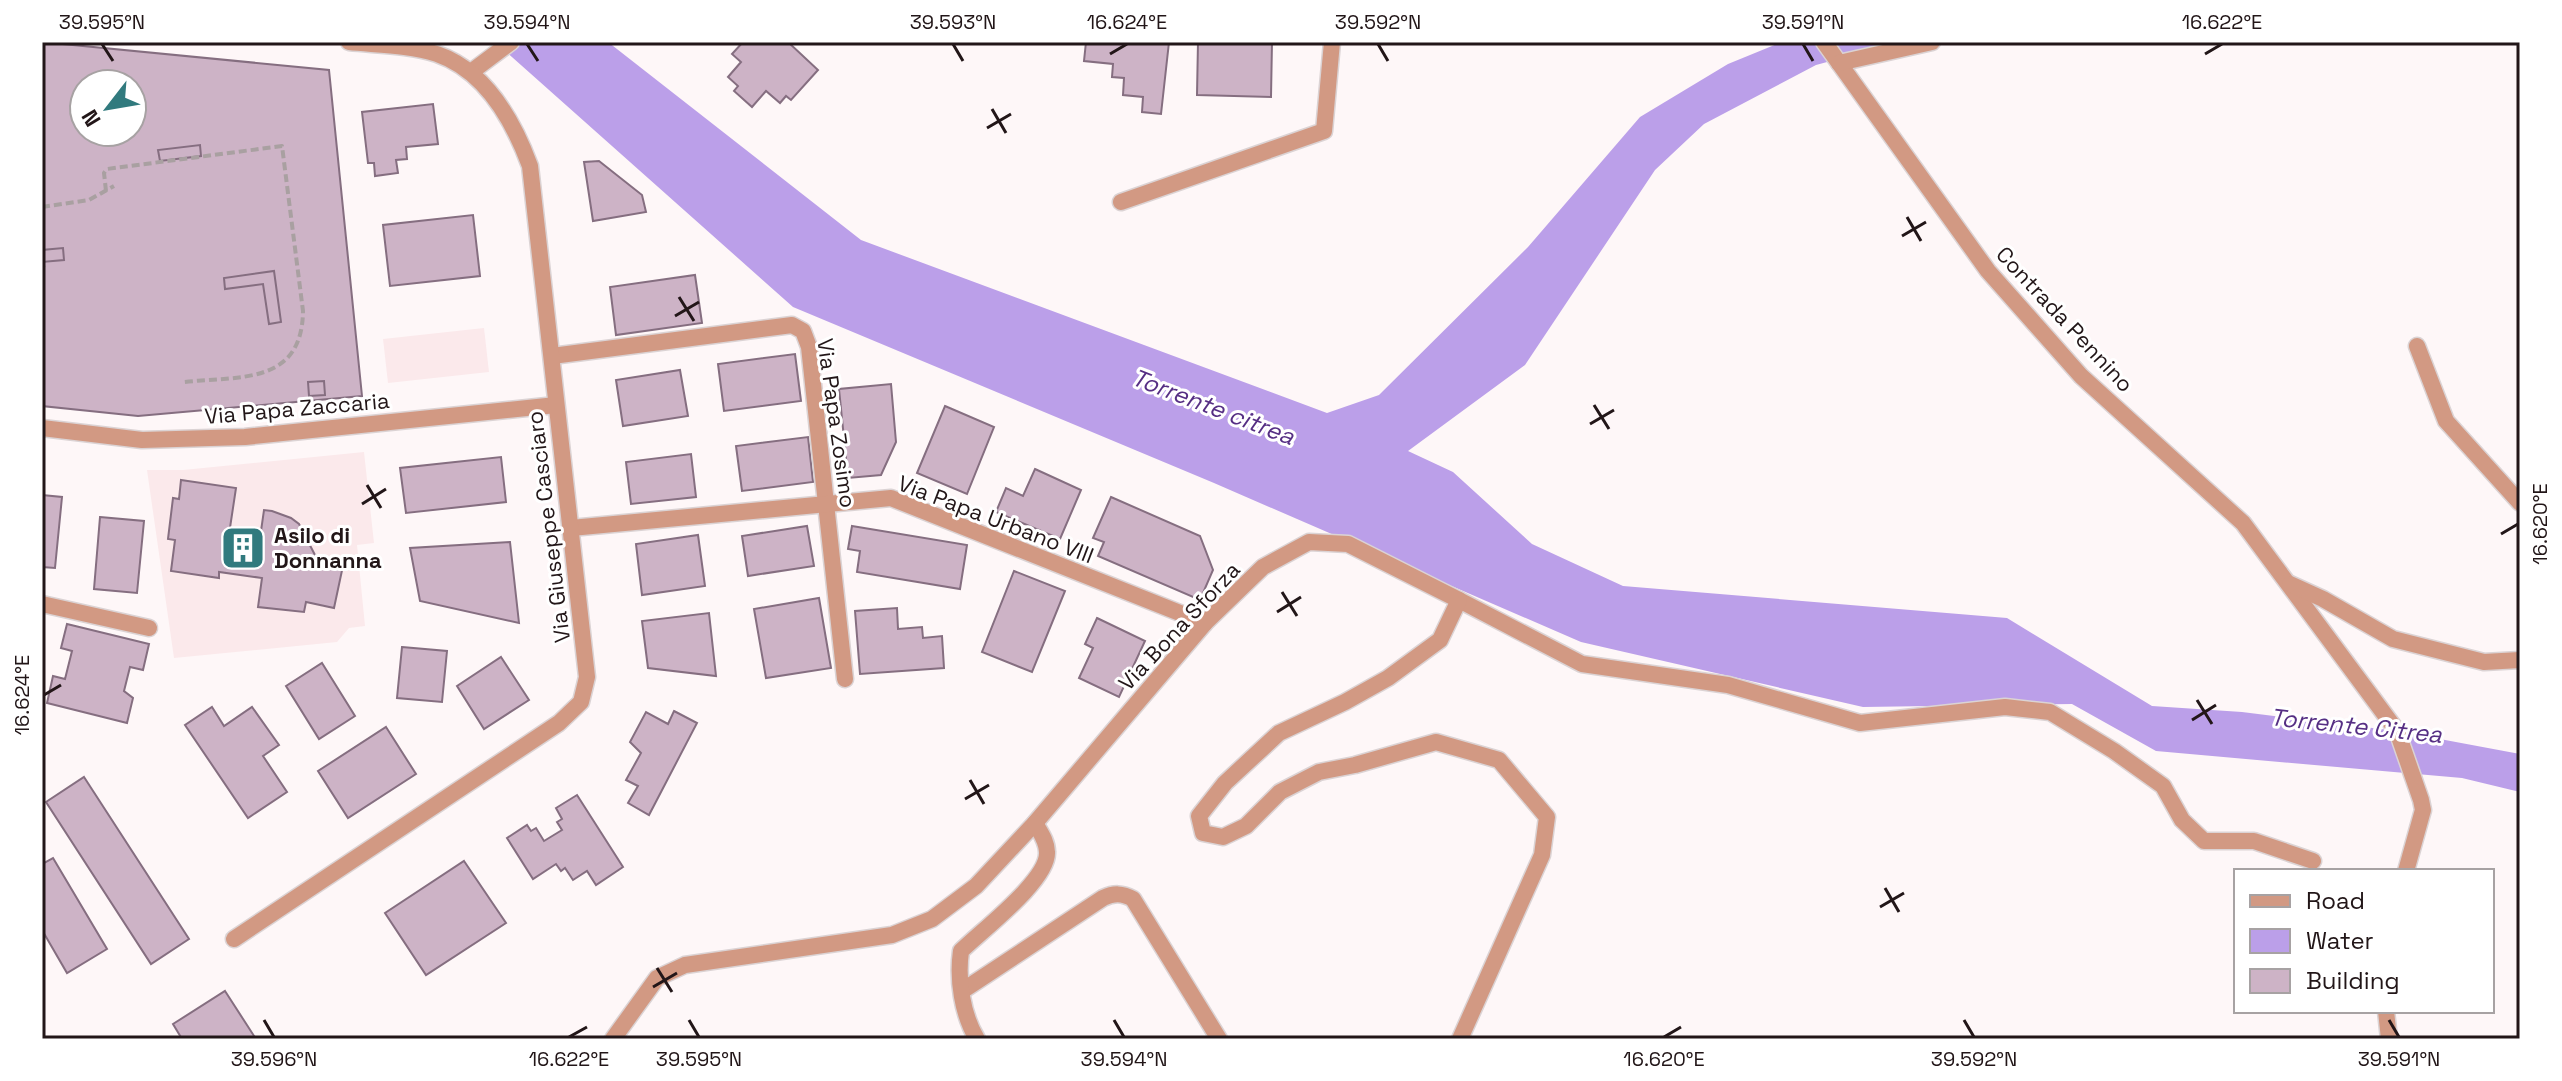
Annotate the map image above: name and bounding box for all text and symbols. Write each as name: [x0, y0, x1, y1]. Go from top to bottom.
text: 39.595°N: [59, 9, 145, 35]
text: 39.594°N: [484, 9, 570, 35]
text: 39.593°N: [910, 9, 996, 35]
text: 16.624°E: [1087, 9, 1167, 35]
text: 39.592°N: [1335, 9, 1421, 35]
text: 39.591°N: [1762, 9, 1844, 35]
text: 16.622°E: [2182, 9, 2262, 35]
north arrow: [68, 68, 148, 148]
text: N: [75, 105, 107, 132]
street label: Contrada Pennino: [1990, 240, 2140, 398]
street label: Via Papa Zosimo: [811, 336, 863, 510]
water label: Torrente citrea: [1127, 361, 1299, 452]
street label: Via Papa Zaccaria: [203, 386, 391, 430]
street label: Via Giuseppe Casciaro: [520, 410, 576, 644]
street label: Via Papa Urbano VIII: [894, 469, 1098, 569]
text: 16.620°E: [2527, 483, 2553, 565]
place label: Asilo di Donnanna: [274, 521, 382, 574]
building icon: Asilo di Donnanna: [219, 524, 267, 572]
street label: Via Bona Sforza: [1112, 556, 1246, 696]
text: 16.624°E: [9, 655, 35, 735]
water label: Torrente Citrea: [2269, 701, 2444, 750]
legend: [2234, 869, 2494, 1013]
text: Road: [2306, 885, 2365, 916]
text: Water: [2306, 925, 2374, 956]
text: Building: [2306, 965, 2400, 996]
text: 39.596°N: [231, 1046, 317, 1072]
text: 16.622°E: [529, 1046, 609, 1072]
text: 39.595°N: [656, 1046, 742, 1072]
text: 39.594°N: [1081, 1046, 1167, 1072]
text: 16.620°E: [1623, 1046, 1705, 1072]
text: 39.592°N: [1931, 1046, 2017, 1072]
text: 39.591°N: [2358, 1046, 2440, 1072]

